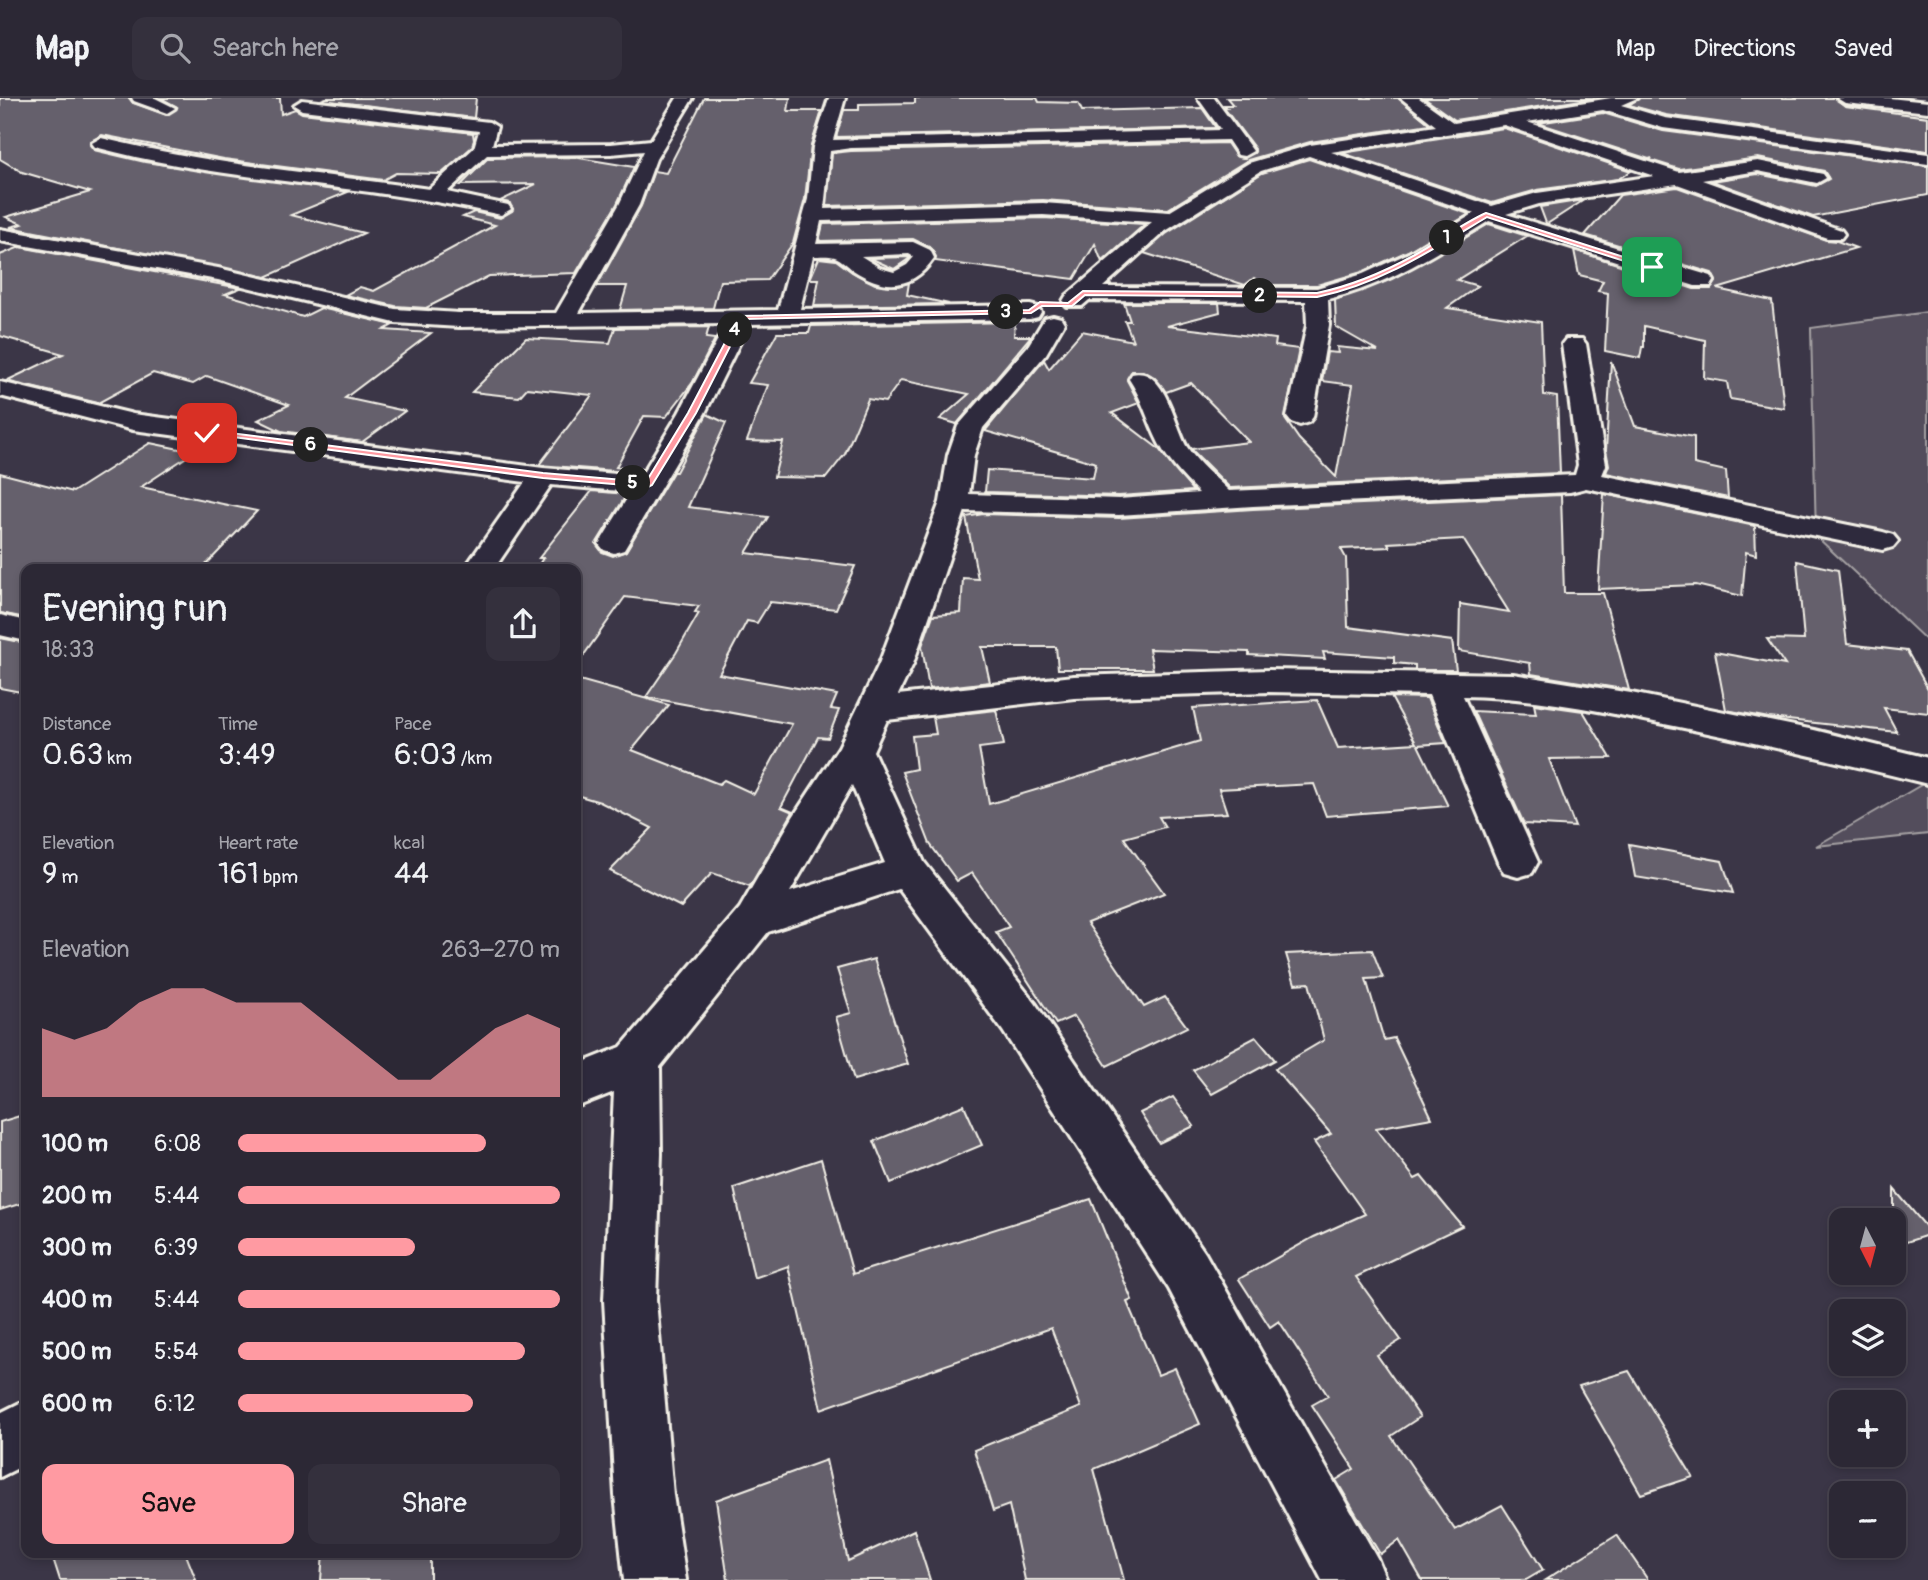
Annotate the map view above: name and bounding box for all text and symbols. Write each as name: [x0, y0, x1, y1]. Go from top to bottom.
search box: [132, 17, 622, 80]
text: Map: [35, 28, 90, 69]
icon: search: [156, 29, 194, 67]
text: Search here: [212, 32, 339, 64]
text: Map: [1616, 34, 1656, 63]
text: Directions: [1694, 34, 1795, 63]
text: Saved: [1833, 34, 1893, 63]
pin: 1: [1430, 220, 1464, 256]
text: 1: [1443, 225, 1450, 249]
pin: [1622, 237, 1682, 297]
icon: arrive: [1633, 248, 1671, 286]
pin: 2: [1242, 278, 1278, 314]
text: 2: [1254, 283, 1265, 307]
pin: 3: [988, 294, 1024, 330]
text: 3: [1000, 299, 1011, 323]
pin: 4: [718, 313, 752, 348]
text: 4: [729, 317, 740, 341]
pin: [177, 403, 237, 463]
icon: check: [188, 414, 226, 452]
pin: 6: [294, 428, 328, 462]
text: 6: [305, 432, 316, 456]
pin: 5: [616, 466, 650, 500]
text: 5: [627, 470, 638, 494]
text: Evening run: [42, 585, 228, 633]
button: share: [486, 587, 560, 661]
text: 18:33: [42, 635, 94, 664]
text: Distance: [42, 712, 111, 736]
text: Time: [218, 712, 258, 736]
text: Pace: [394, 712, 432, 736]
text: 0.63: [42, 736, 103, 773]
text: 3:49: [218, 736, 276, 773]
text: 6:03: [394, 736, 457, 773]
text: km: [103, 746, 132, 770]
text: /km: [457, 746, 492, 770]
text: Elevation: [42, 831, 114, 855]
text: Heart rate: [218, 831, 298, 855]
text: kcal: [394, 831, 425, 855]
text: 9: [42, 855, 57, 892]
text: 161: [218, 855, 259, 892]
text: 44: [394, 855, 429, 892]
text: m: [57, 865, 78, 889]
text: bpm: [259, 865, 298, 889]
text: Elevation: [42, 935, 130, 964]
text: 263–270 m: [441, 935, 560, 964]
text: 100 m: [42, 1129, 108, 1158]
text: 6:08: [154, 1129, 201, 1158]
text: 200 m: [42, 1181, 112, 1210]
text: 5:44: [154, 1181, 199, 1210]
north arrow: [1829, 1208, 1906, 1284]
map controls: [1829, 1208, 1906, 1558]
text: 300 m: [42, 1233, 112, 1262]
text: 6:39: [154, 1233, 198, 1262]
text: 400 m: [42, 1285, 112, 1314]
text: 5:44: [154, 1285, 199, 1314]
button: layers: [1829, 1299, 1906, 1376]
text: 500 m: [42, 1337, 111, 1366]
text: 5:54: [154, 1337, 198, 1366]
text: 600 m: [42, 1389, 112, 1418]
text: 6:12: [154, 1389, 195, 1418]
button: +: [1829, 1390, 1906, 1467]
button: Save: [42, 1464, 294, 1544]
button: Share: [308, 1464, 560, 1544]
button: −: [1829, 1481, 1906, 1558]

